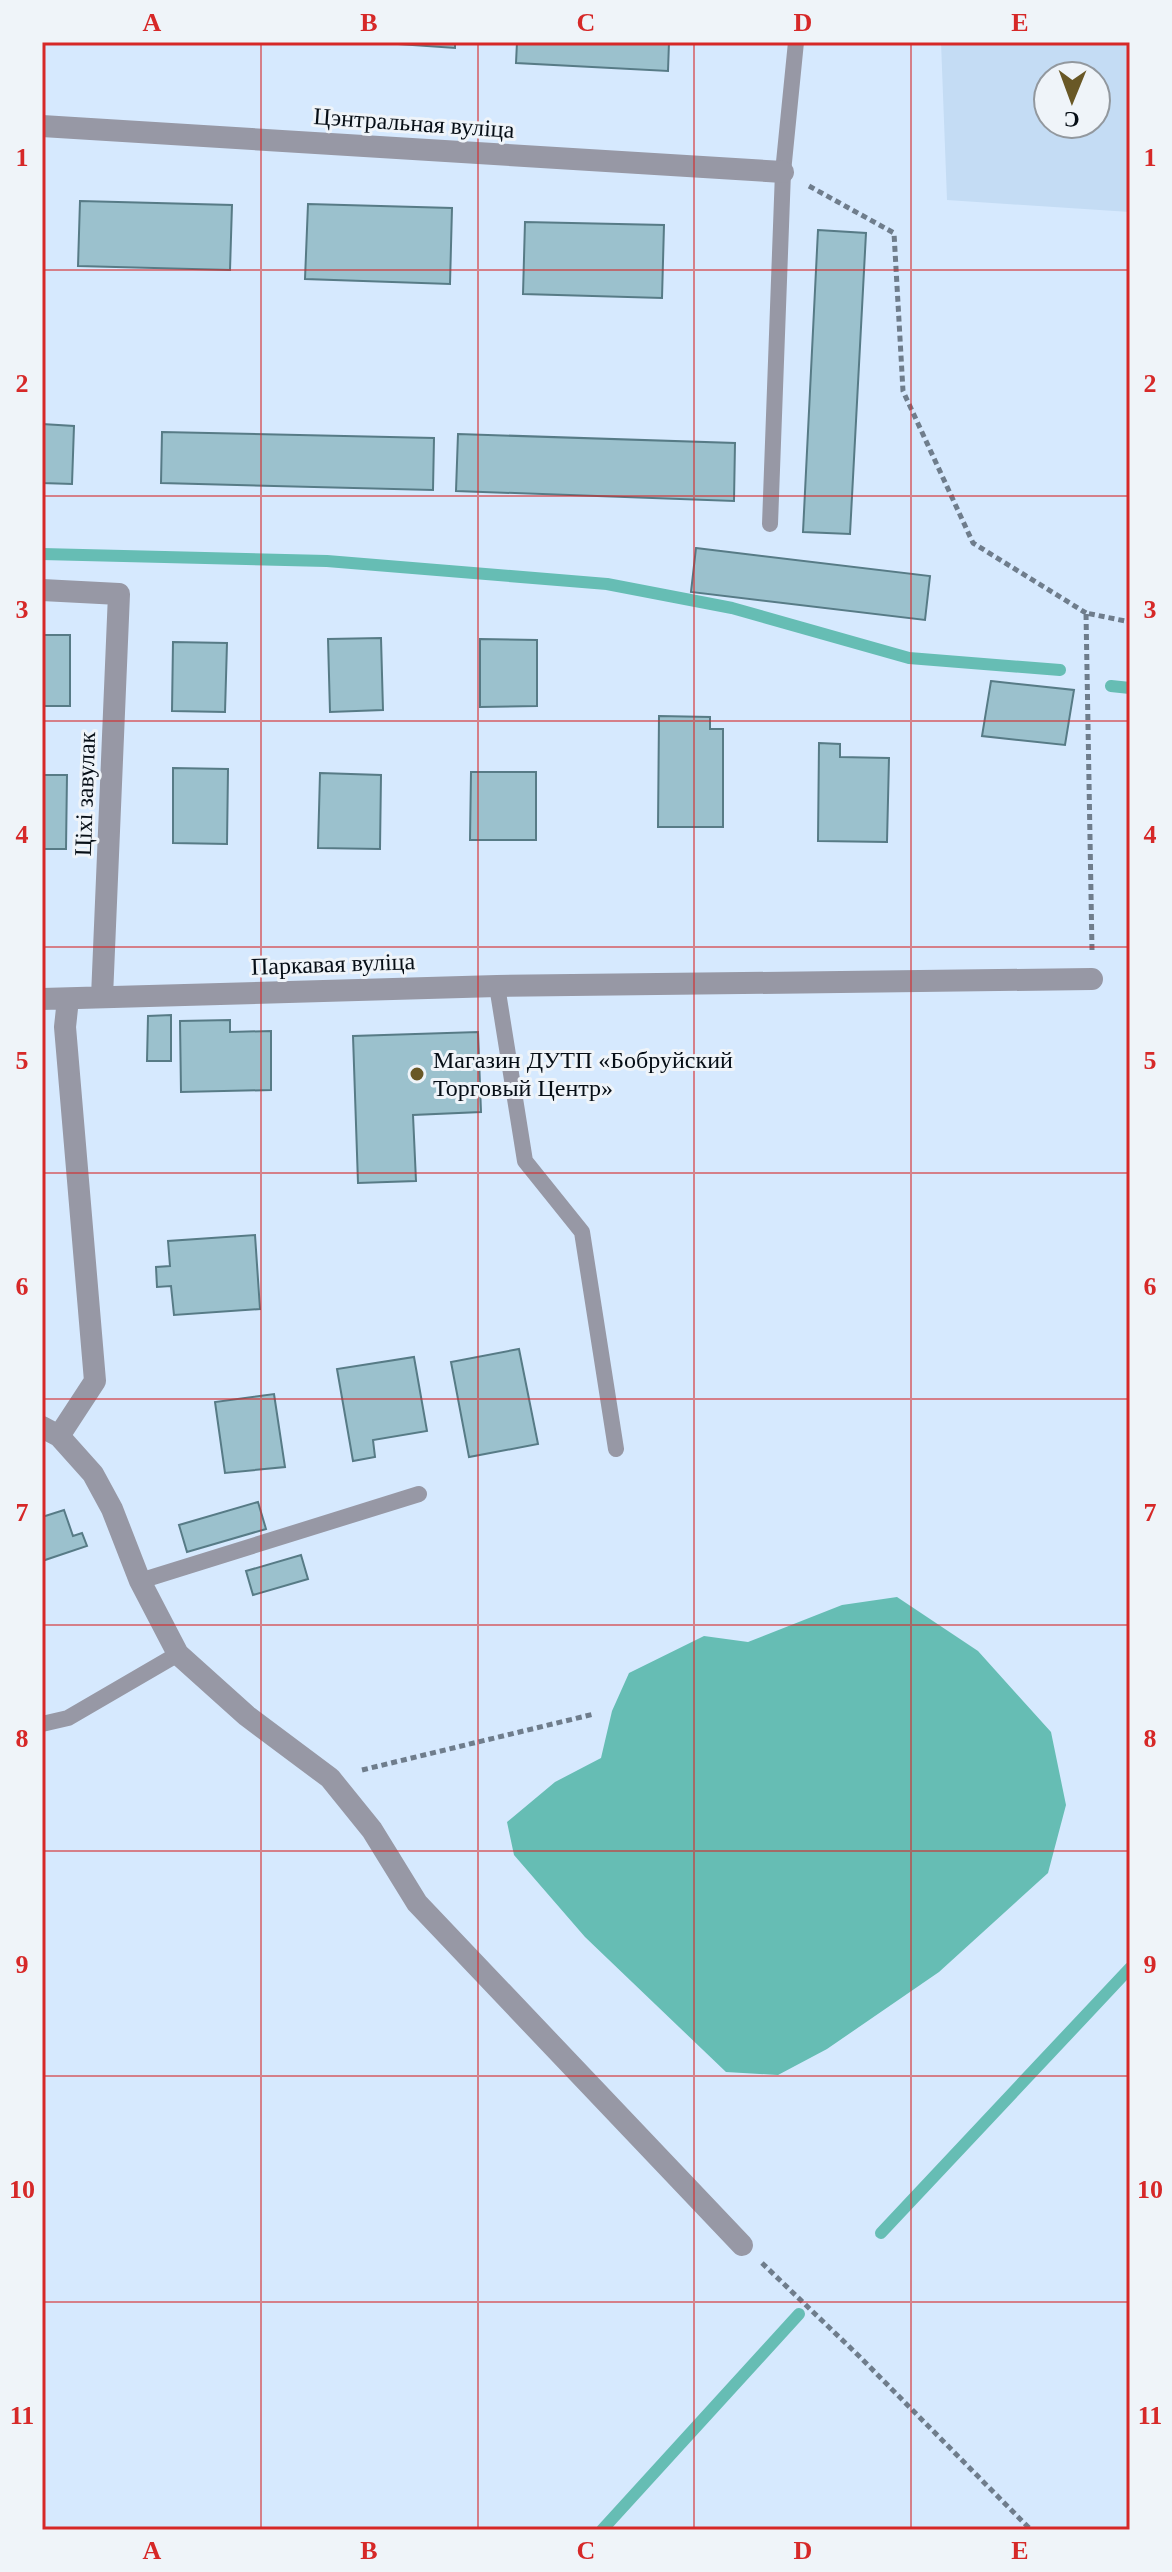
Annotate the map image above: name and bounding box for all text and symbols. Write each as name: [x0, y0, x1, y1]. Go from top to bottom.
text: A: [143, 8, 162, 37]
text: B: [360, 8, 378, 37]
text: C: [577, 8, 595, 37]
text: D: [794, 8, 812, 37]
text: E: [1011, 8, 1029, 37]
north arrow: [1032, 60, 1112, 140]
street label: Цэнтральная вуліца: [313, 103, 516, 143]
text: С: [1063, 107, 1080, 132]
text: 1: [16, 143, 29, 172]
text: 1: [1144, 143, 1157, 172]
text: 2: [16, 369, 29, 398]
text: 2: [1144, 369, 1157, 398]
text: 3: [16, 595, 29, 624]
text: 3: [1144, 595, 1157, 624]
street label: Ціхі завулак: [70, 731, 100, 857]
text: 4: [16, 820, 29, 849]
text: 4: [1144, 820, 1157, 849]
street label: Паркавая вуліца: [250, 948, 416, 980]
text: 5: [16, 1046, 29, 1075]
text: 5: [1144, 1046, 1157, 1075]
place label: Магазин ДУТП «Бобруйский Торговый Центр»: [433, 1047, 733, 1101]
marker: Магазин ДУТП «Бобруйский Торговый Центр»: [408, 1065, 426, 1083]
text: 6: [16, 1272, 29, 1301]
text: 6: [1144, 1272, 1157, 1301]
text: 7: [16, 1498, 29, 1527]
text: 7: [1144, 1498, 1157, 1527]
text: 8: [16, 1724, 29, 1753]
text: 8: [1144, 1724, 1157, 1753]
text: 9: [16, 1950, 29, 1979]
text: 9: [1144, 1950, 1157, 1979]
text: 10: [9, 2175, 35, 2204]
text: 10: [1137, 2175, 1163, 2204]
text: 11: [10, 2401, 34, 2430]
text: 11: [1138, 2401, 1162, 2430]
text: A: [143, 2536, 162, 2565]
text: B: [360, 2536, 378, 2565]
text: C: [577, 2536, 595, 2565]
text: D: [794, 2536, 812, 2565]
text: E: [1011, 2536, 1029, 2565]

